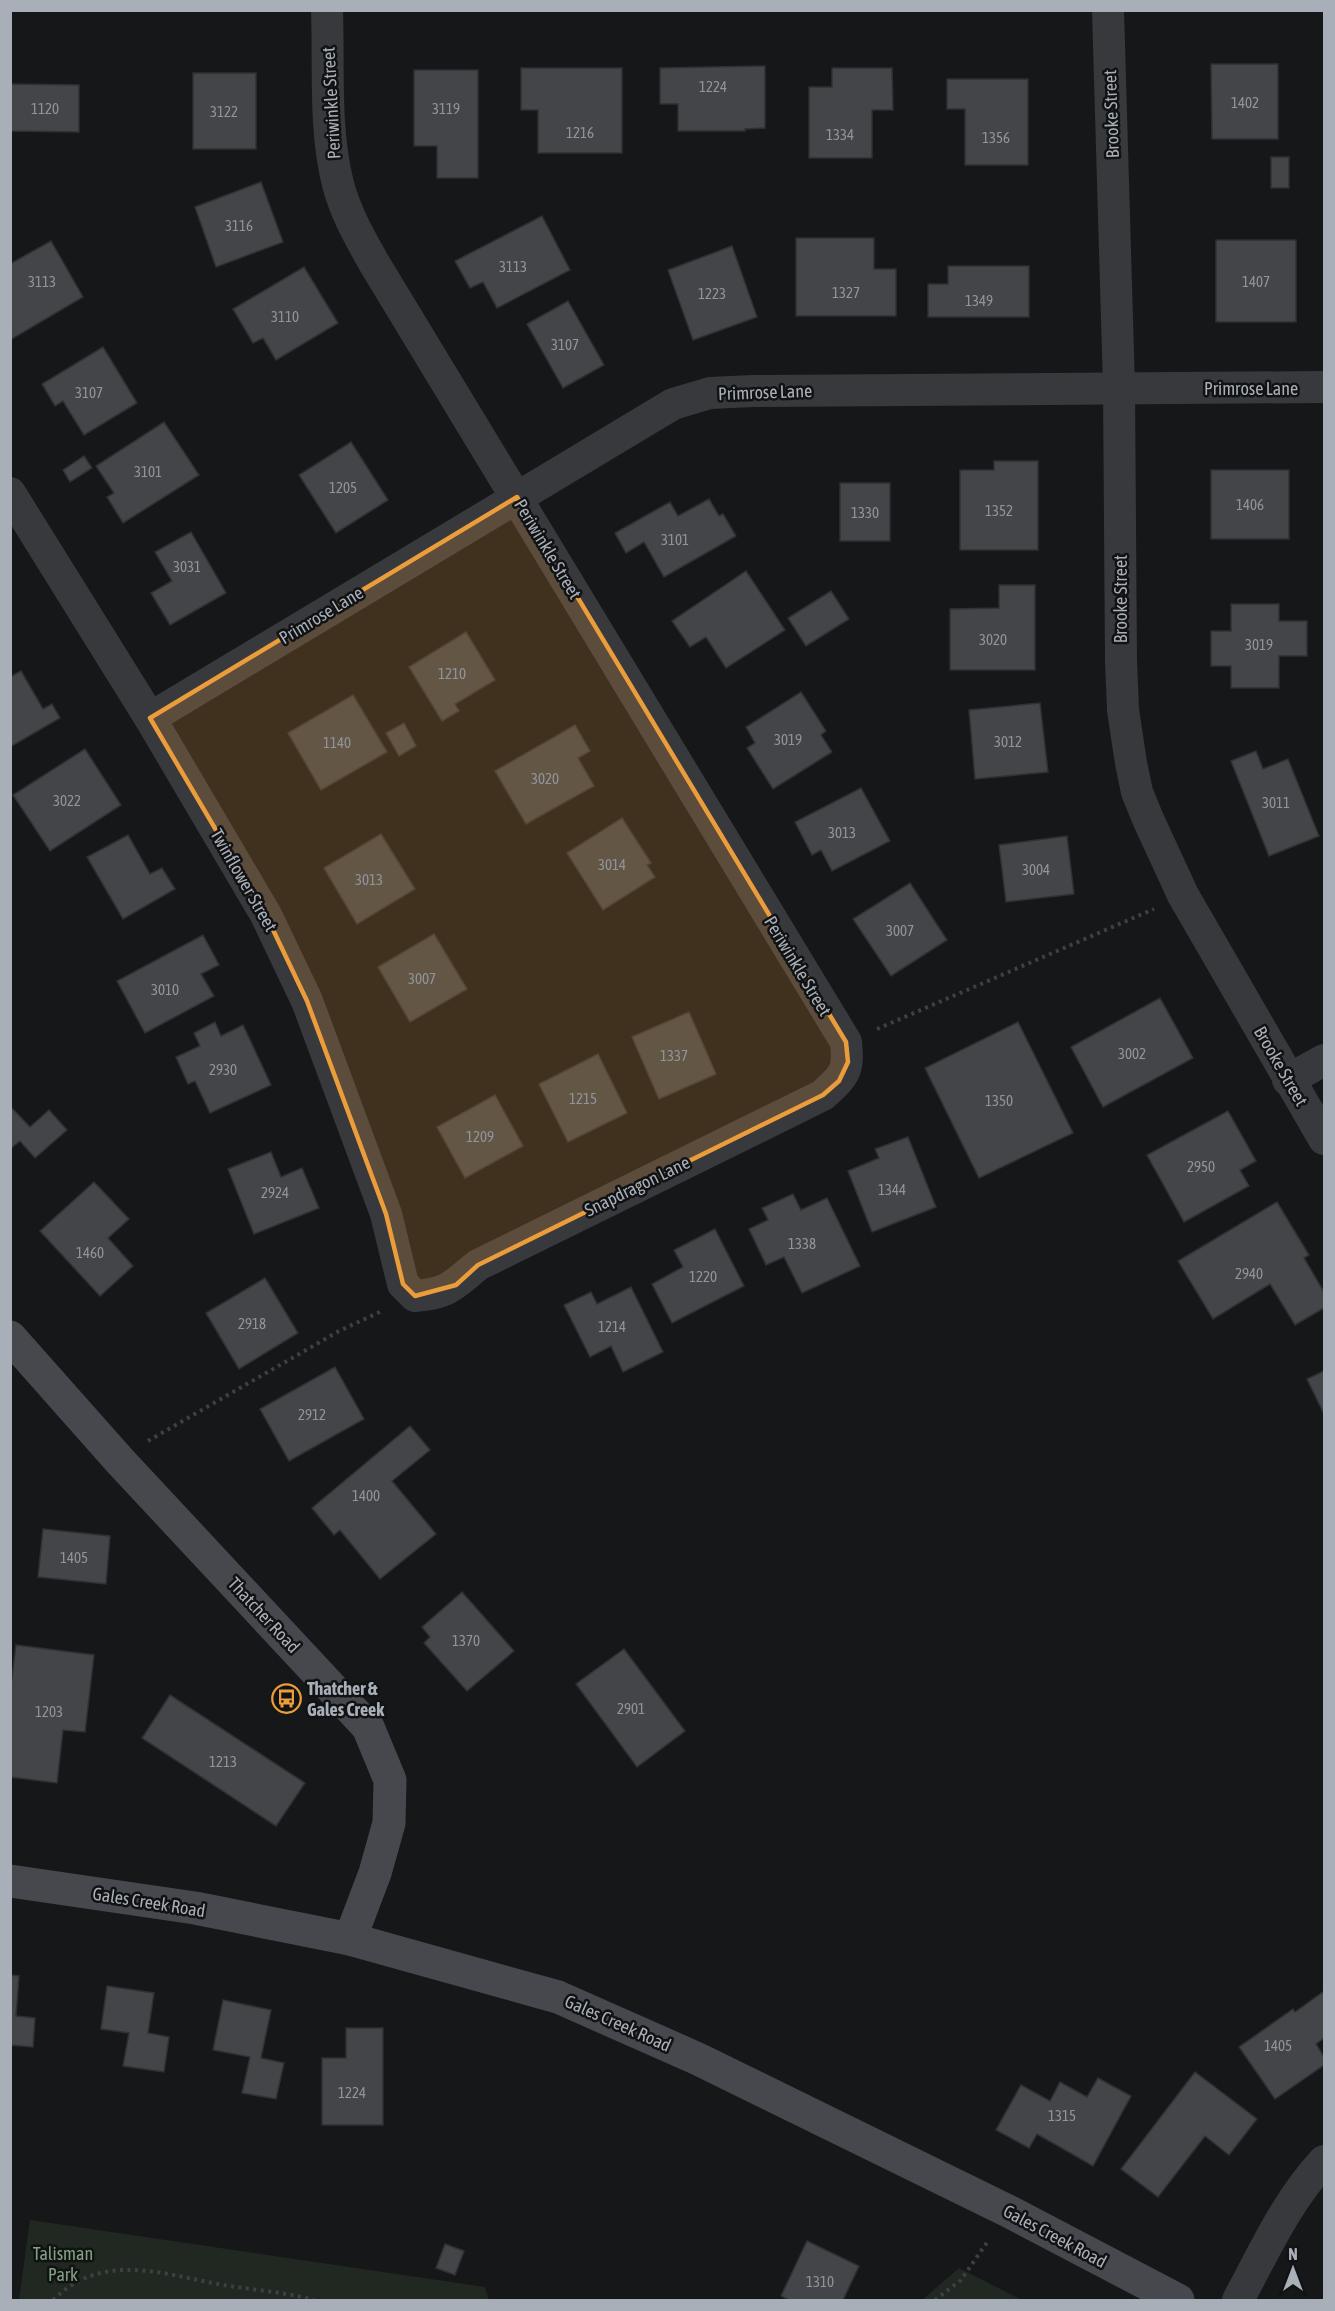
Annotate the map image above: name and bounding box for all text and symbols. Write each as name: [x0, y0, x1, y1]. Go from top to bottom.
street label: Periwinkle Street: [318, 46, 344, 160]
street label: Brooke Street: [1099, 69, 1123, 159]
house number: 1224: [699, 78, 727, 95]
house number: 1402: [1231, 94, 1259, 111]
house number: 1120: [31, 100, 59, 117]
house number: 3119: [432, 100, 460, 117]
house number: 3122: [210, 103, 238, 120]
house number: 1216: [566, 124, 594, 141]
house number: 1334: [826, 126, 854, 143]
house number: 1356: [982, 129, 1010, 146]
house number: 3116: [225, 217, 253, 234]
house number: 3113: [499, 258, 527, 275]
house number: 3113: [28, 273, 56, 290]
house number: 1407: [1242, 273, 1270, 290]
house number: 1327: [832, 284, 860, 301]
house number: 1223: [698, 285, 726, 302]
house number: 1349: [965, 292, 993, 309]
house number: 3110: [271, 308, 299, 325]
house number: 3107: [551, 336, 579, 353]
street label: Primrose Lane: [1204, 378, 1298, 399]
street label: Primrose Lane: [718, 380, 812, 404]
house number: 3107: [75, 384, 103, 401]
house number: 3101: [134, 463, 162, 480]
house number: 1205: [329, 479, 357, 496]
street label: Periwinkle Street: [510, 495, 586, 603]
house number: 1406: [1236, 496, 1264, 513]
house number: 1352: [985, 502, 1013, 519]
house number: 1330: [851, 504, 879, 521]
house number: 3101: [661, 531, 689, 548]
street label: Brooke Street: [1110, 555, 1131, 643]
house number: 3031: [173, 558, 201, 575]
street label: Primrose Lane: [275, 582, 367, 648]
house number: 3020: [979, 631, 1007, 648]
house number: 3019: [1245, 636, 1273, 653]
house number: 1210: [438, 665, 466, 682]
house number: 3019: [774, 731, 802, 748]
house number: 3012: [994, 733, 1022, 750]
house number: 1140: [323, 734, 351, 751]
house number: 3020: [531, 770, 559, 787]
house number: 3022: [53, 792, 81, 809]
house number: 3011: [1262, 794, 1290, 811]
house number: 3013: [828, 824, 856, 841]
street label: Twinflower Street: [206, 825, 282, 935]
house number: 3014: [598, 856, 626, 873]
house number: 3004: [1022, 861, 1050, 878]
house number: 3013: [355, 871, 383, 888]
street label: Periwinkle Street: [760, 912, 836, 1020]
house number: 3007: [886, 922, 914, 939]
house number: 3007: [408, 970, 436, 987]
house number: 3010: [151, 981, 179, 998]
street label: Brooke Street: [1250, 1022, 1312, 1110]
house number: 3002: [1118, 1045, 1146, 1062]
house number: 1337: [660, 1047, 688, 1064]
house number: 2930: [209, 1061, 237, 1078]
house number: 1215: [569, 1090, 597, 1107]
house number: 1350: [985, 1092, 1013, 1109]
house number: 1209: [466, 1128, 494, 1145]
street label: Snapdragon Lane: [581, 1152, 693, 1220]
house number: 2950: [1187, 1158, 1215, 1175]
house number: 1344: [878, 1181, 906, 1198]
house number: 2924: [261, 1184, 289, 1201]
house number: 1338: [788, 1235, 816, 1252]
house number: 1460: [76, 1244, 104, 1261]
house number: 2940: [1235, 1265, 1263, 1282]
house number: 1220: [689, 1268, 717, 1285]
house number: 2918: [238, 1315, 266, 1332]
house number: 1214: [598, 1318, 626, 1335]
house number: 2912: [298, 1406, 326, 1423]
house number: 1400: [352, 1487, 380, 1504]
house number: 1405: [60, 1549, 88, 1566]
street label: Thatcher Road: [224, 1573, 304, 1657]
house number: 1370: [452, 1632, 480, 1649]
place label: Thatcher & Gales Creek: [307, 1678, 385, 1720]
bus stop icon: Thatcher & Gales Creek: [270, 1682, 302, 1714]
house number: 2901: [617, 1700, 645, 1717]
house number: 1203: [35, 1703, 63, 1720]
house number: 1213: [209, 1753, 237, 1770]
street label: Gales Creek Road: [91, 1883, 207, 1921]
street label: Gales Creek Road: [562, 1990, 674, 2056]
house number: 1405: [1264, 2037, 1292, 2054]
house number: 1224: [338, 2084, 366, 2101]
house number: 1315: [1048, 2107, 1076, 2124]
street label: Gales Creek Road: [1000, 2200, 1110, 2272]
north arrow: [1263, 2239, 1323, 2299]
park label: Talisman Park: [33, 2243, 93, 2285]
text: N: [1288, 2245, 1298, 2263]
house number: 1310: [806, 2273, 834, 2290]

